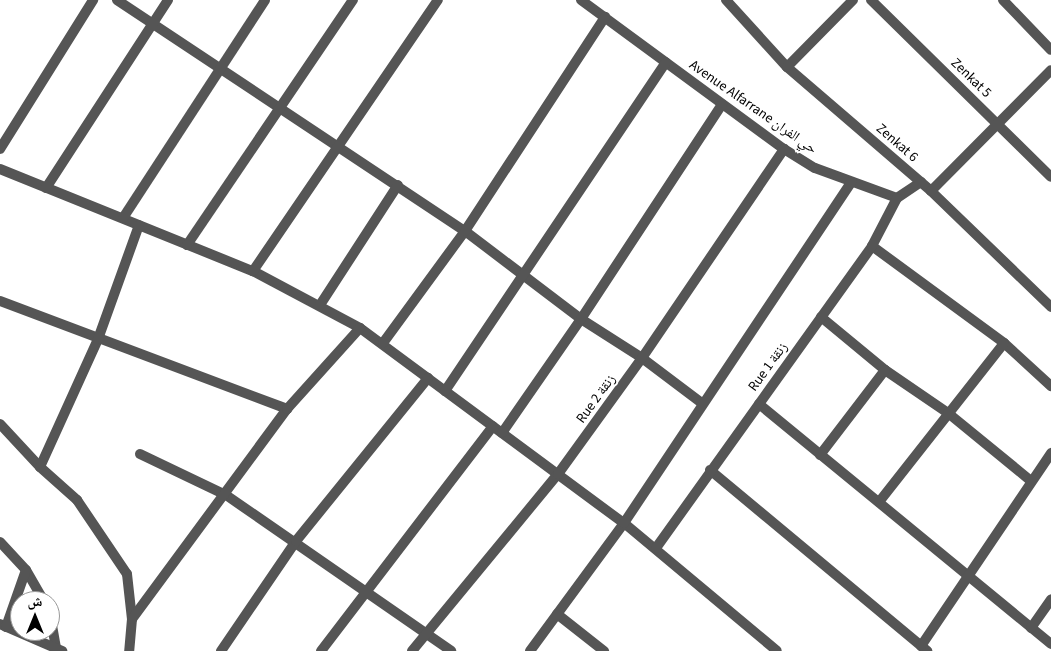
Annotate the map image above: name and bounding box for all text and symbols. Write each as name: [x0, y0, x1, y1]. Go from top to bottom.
street label: Zenkat 5: [947, 55, 995, 101]
street label: Avenue Alfarrane حي الفران: [686, 57, 820, 157]
street label: Zenkat 6: [873, 120, 921, 166]
street label: Rue 1 زنقة: [745, 339, 791, 395]
street label: Rue 2 زنقة: [573, 371, 619, 427]
north arrow: [10, 591, 60, 641]
text: ش: [28, 592, 42, 612]

